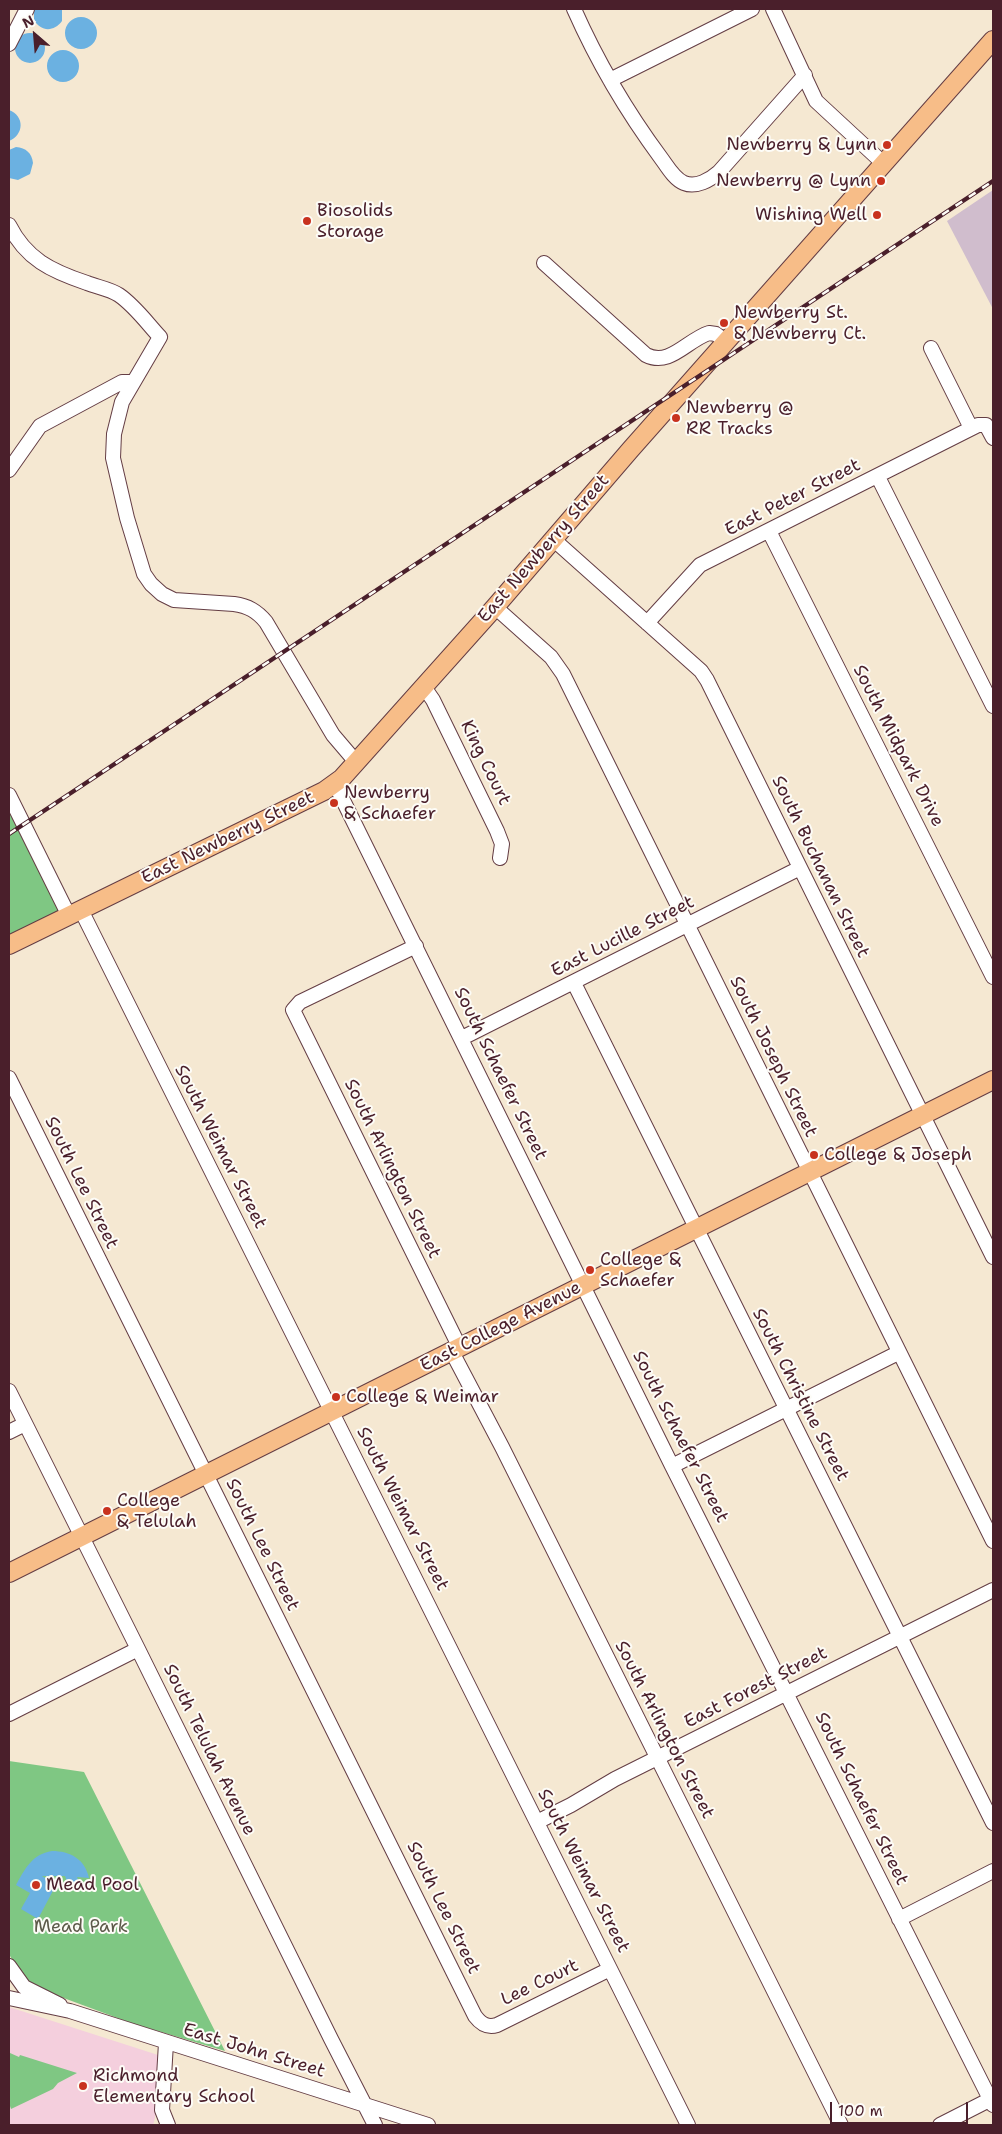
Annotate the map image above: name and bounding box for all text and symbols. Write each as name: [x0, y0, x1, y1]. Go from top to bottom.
north arrow: [10, 10, 60, 60]
text: N: [19, 11, 37, 32]
place label: Newberry & Lynn: [726, 134, 877, 156]
marker: Newberry & Lynn: [881, 139, 893, 151]
place label: Newberry @ Lynn: [716, 170, 871, 192]
marker: Newberry @ Lynn: [875, 175, 887, 187]
place label: Biosolids Storage: [317, 200, 393, 242]
place label: Wishing Well: [755, 204, 867, 226]
marker: Wishing Well: [871, 209, 883, 221]
marker: Biosolids Storage: [301, 215, 313, 227]
place label: Newberry St. & Newberry Ct.: [734, 302, 866, 344]
marker: Newberry St. & Newberry Ct.: [718, 317, 730, 329]
place label: Newberry @ RR Tracks: [686, 397, 794, 439]
marker: Newberry @ RR Tracks: [670, 412, 682, 424]
street label: East Peter Street: [722, 455, 864, 541]
street label: East Newberry Street: [474, 470, 614, 628]
street label: South Midpark Drive: [848, 661, 948, 831]
street label: King Court: [455, 717, 515, 809]
street label: South Buchanan Street: [766, 772, 874, 962]
place label: Newberry & Schaefer: [344, 782, 436, 824]
street label: East Newberry Street: [138, 787, 318, 889]
marker: Newberry & Schaefer: [328, 797, 340, 809]
street label: East Lucille Street: [548, 892, 698, 982]
street label: South Joseph Street: [725, 973, 821, 1141]
street label: South Schaefer Street: [449, 984, 551, 1164]
street label: South Weimar Street: [169, 1061, 271, 1233]
street label: South Arlington Street: [339, 1076, 445, 1262]
street label: South Lee Street: [40, 1113, 122, 1253]
place label: College & Joseph: [824, 1144, 972, 1166]
marker: College & Joseph: [808, 1149, 820, 1161]
place label: College & Schaefer: [600, 1249, 681, 1292]
marker: College & Schaefer: [584, 1264, 596, 1276]
street label: East College Avenue: [417, 1277, 585, 1377]
street label: South Christine Street: [747, 1305, 853, 1485]
street label: South Schaefer Street: [627, 1348, 733, 1526]
place label: College & Weimar: [346, 1386, 499, 1408]
marker: College & Weimar: [330, 1391, 342, 1403]
street label: South Weimar Street: [351, 1423, 453, 1595]
street label: South Lee Street: [221, 1475, 303, 1615]
place label: College & Telulah: [117, 1490, 197, 1532]
marker: College & Telulah: [101, 1505, 113, 1517]
street label: South Arlington Street: [610, 1637, 718, 1823]
street label: East Forest Street: [681, 1643, 831, 1733]
street label: South Telulah Avenue: [158, 1661, 260, 1839]
street label: South Schaefer Street: [810, 1709, 912, 1889]
street label: South Weimar Street: [532, 1785, 634, 1957]
street label: South Lee Street: [402, 1838, 484, 1978]
place label: Mead Pool: [46, 1874, 139, 1896]
marker: Mead Pool: [30, 1879, 42, 1891]
park label: Mead Park: [34, 1916, 128, 1938]
street label: Lee Court: [498, 1955, 582, 2011]
street label: East John Street: [180, 2019, 328, 2083]
place label: Richmond Elementary School: [93, 2065, 255, 2108]
marker: Richmond Elementary School: [77, 2080, 89, 2092]
scale bar: [832, 2092, 970, 2124]
text: 100 m: [838, 2101, 883, 2121]

